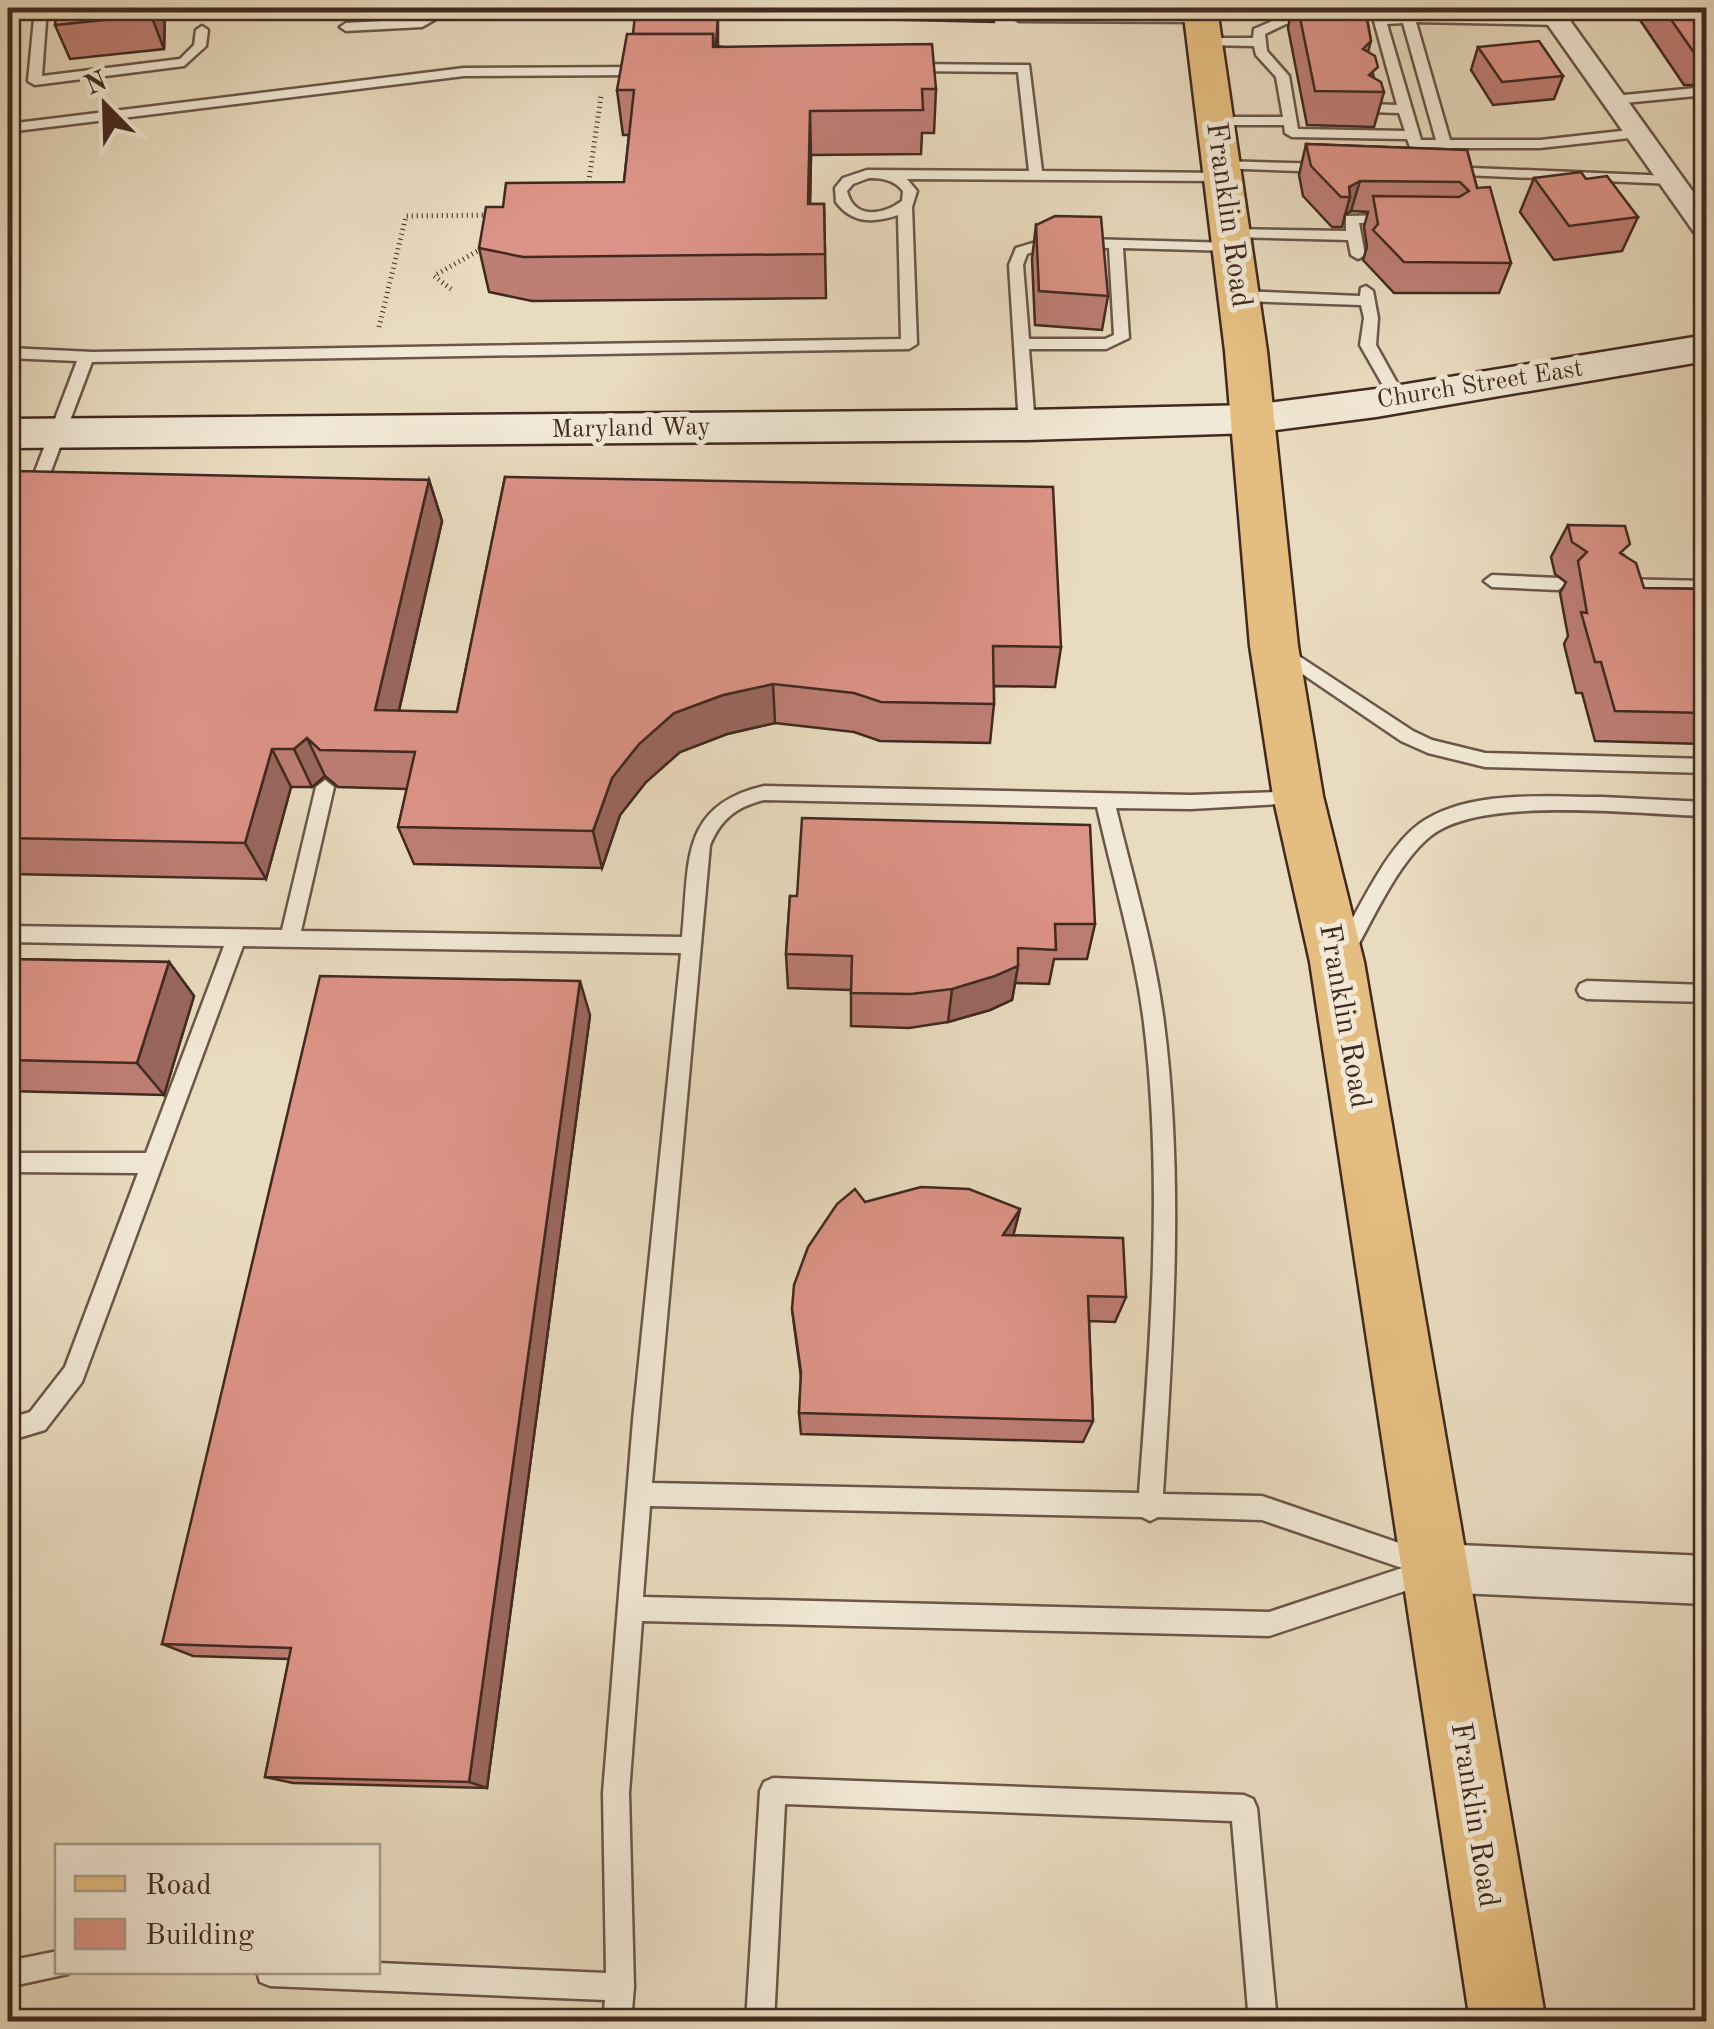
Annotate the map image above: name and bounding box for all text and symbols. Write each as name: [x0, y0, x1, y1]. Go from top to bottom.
north arrow: [55, 55, 155, 155]
text: N: [81, 67, 112, 102]
street label: Franklin Road: [1200, 120, 1256, 310]
street label: Church Street East: [1375, 356, 1585, 414]
street label: Maryland Way: [551, 415, 711, 443]
street label: Franklin Road: [1313, 921, 1375, 1111]
street label: Franklin Road: [1445, 1720, 1503, 1910]
legend: [55, 1844, 380, 1974]
text: Road: [145, 1871, 212, 1901]
text: Building: [145, 1921, 254, 1951]

